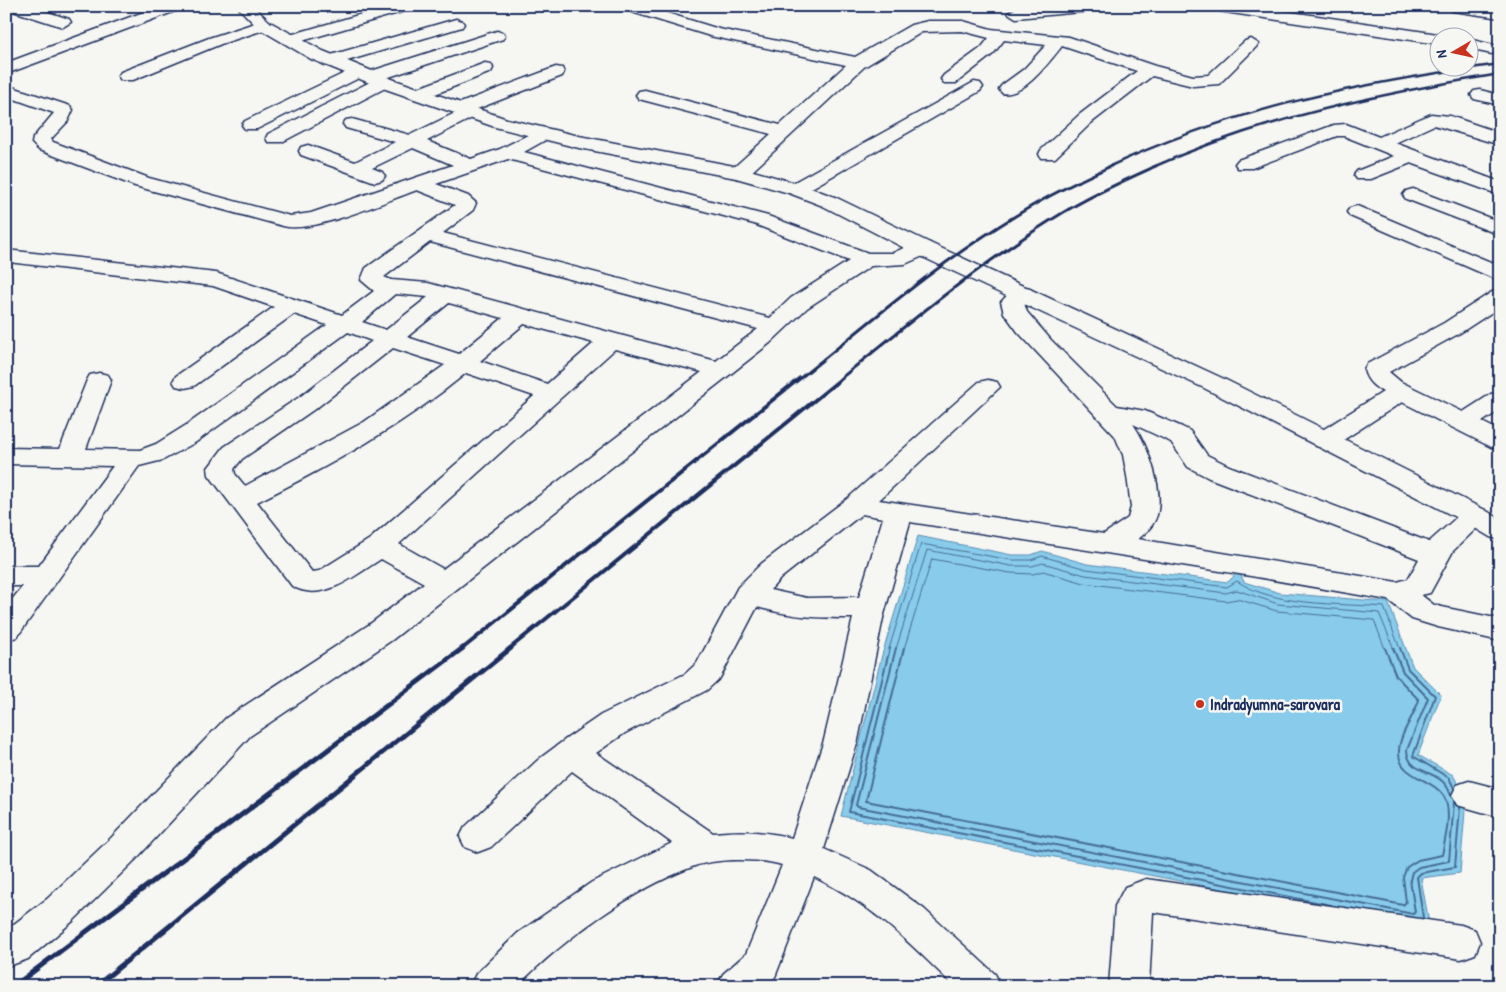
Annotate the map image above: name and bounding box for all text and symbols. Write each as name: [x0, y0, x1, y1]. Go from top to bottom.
north arrow: [1428, 28, 1478, 78]
text: N: [1431, 48, 1451, 59]
place label: Indradyumna-sarovara: [1210, 693, 1341, 716]
marker: Indradyumna-sarovara: [1194, 698, 1206, 710]

